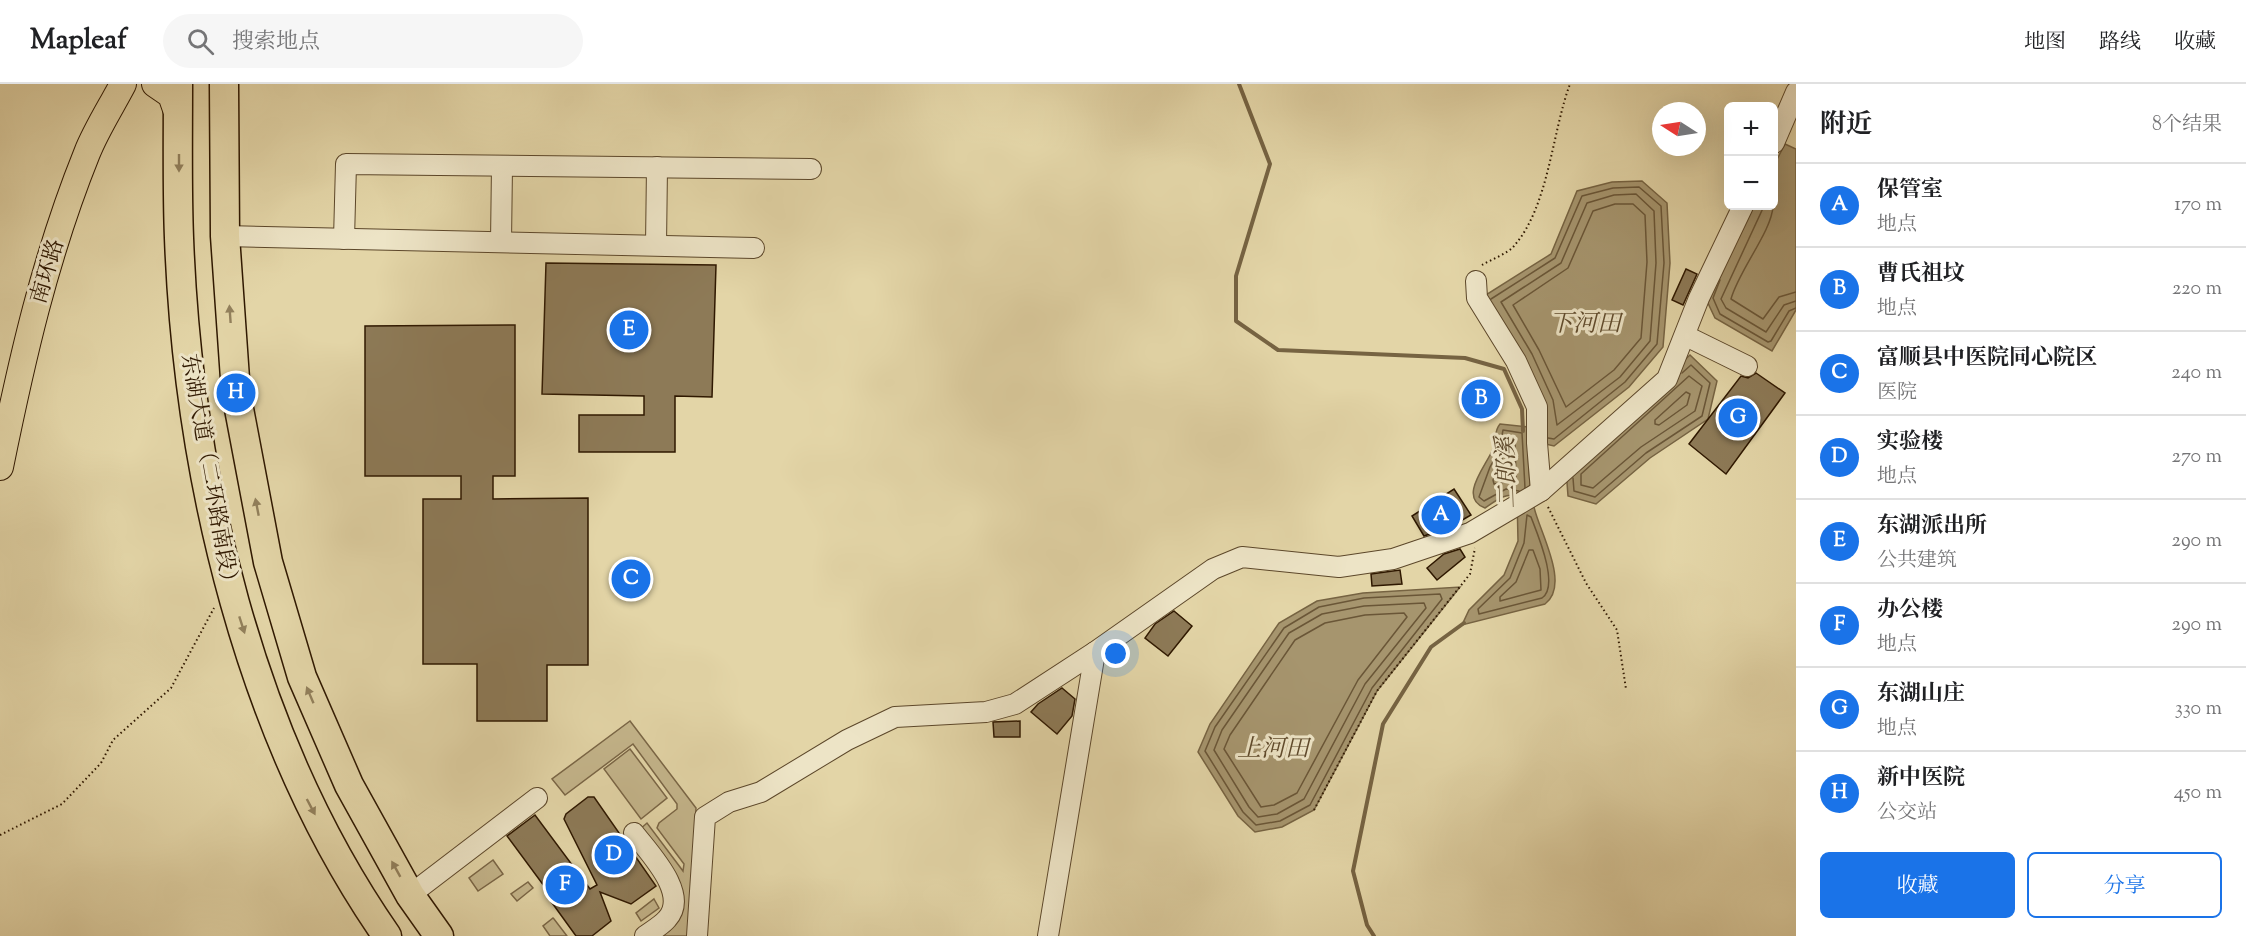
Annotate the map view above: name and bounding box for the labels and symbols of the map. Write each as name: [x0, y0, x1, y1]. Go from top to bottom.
north arrow: [1652, 102, 1706, 156]
one-way arrow: [174, 154, 184, 173]
street label: 南环路: [24, 236, 74, 308]
one-way arrow: [226, 305, 235, 324]
pin: E: [610, 308, 648, 352]
water label: 下河田: [1549, 308, 1624, 342]
street label: 东湖大道（二环路南段）: [171, 352, 245, 595]
pin: H: [216, 370, 256, 416]
pin: B: [1462, 376, 1500, 422]
pin: G: [1718, 396, 1758, 440]
water label: 二郎溪: [1490, 433, 1526, 510]
pin: A: [1422, 492, 1460, 538]
one-way arrow: [252, 498, 261, 517]
pin: C: [612, 556, 650, 602]
one-way arrow: [237, 616, 247, 634]
your location: [1101, 639, 1130, 668]
one-way arrow: [305, 686, 314, 703]
water label: 上河田: [1237, 733, 1312, 767]
one-way arrow: [306, 799, 316, 816]
pin: D: [594, 832, 634, 878]
one-way arrow: [391, 860, 401, 877]
pin: F: [546, 862, 584, 908]

